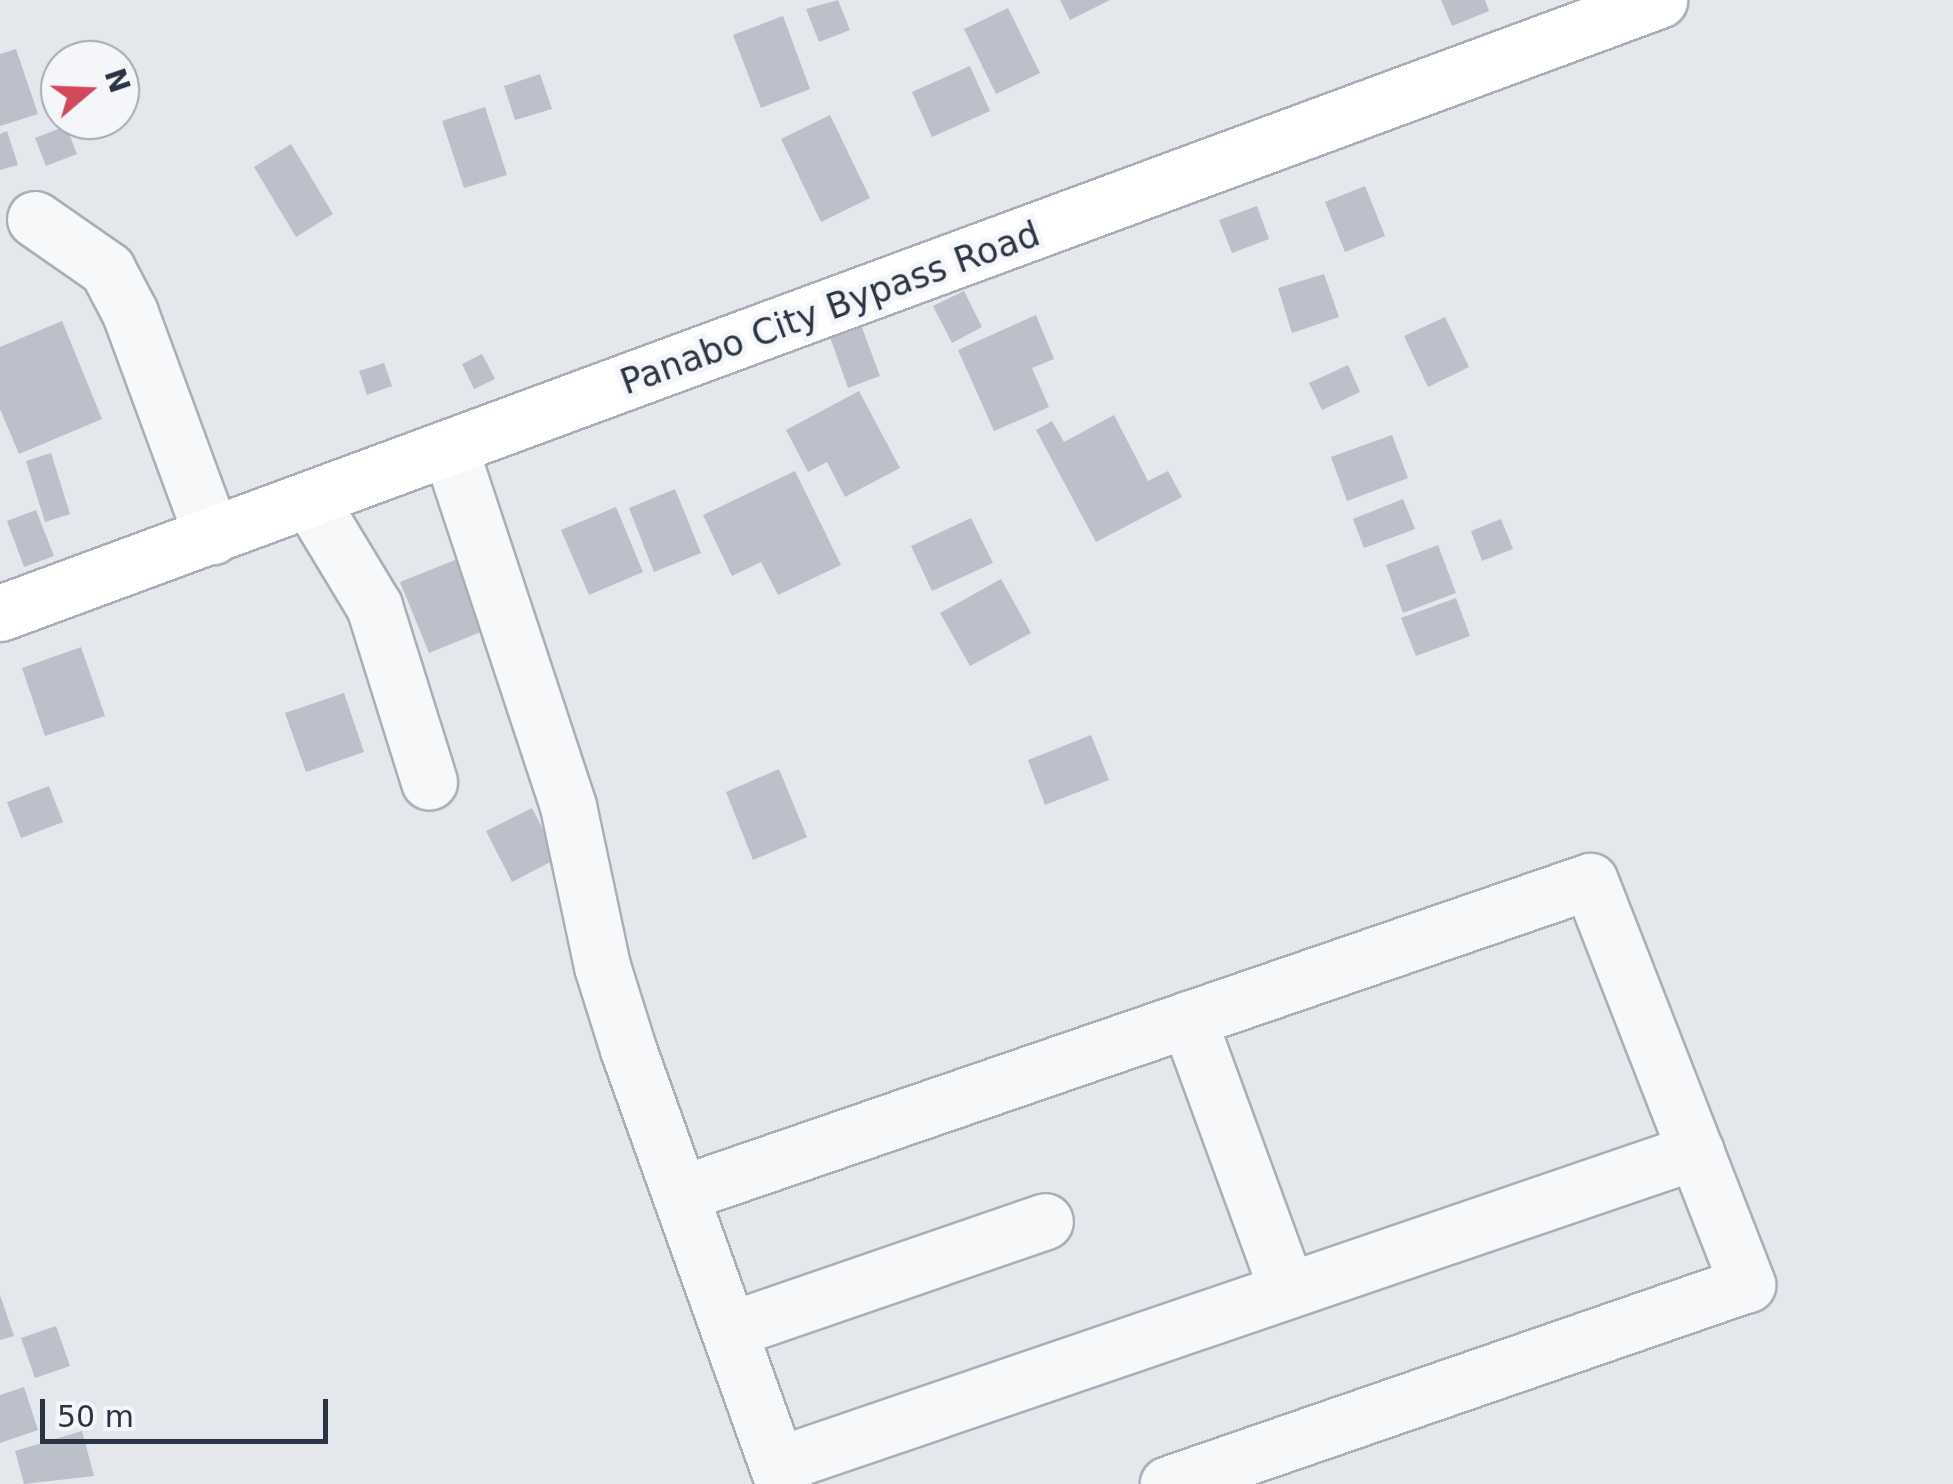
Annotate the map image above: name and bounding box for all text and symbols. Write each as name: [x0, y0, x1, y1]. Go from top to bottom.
north arrow: [40, 40, 140, 140]
text: N: [98, 64, 136, 97]
street label: Panabo City Bypass Road: [615, 213, 1045, 403]
scale bar: [45, 1379, 332, 1441]
text: 50 m: [57, 1399, 134, 1434]

